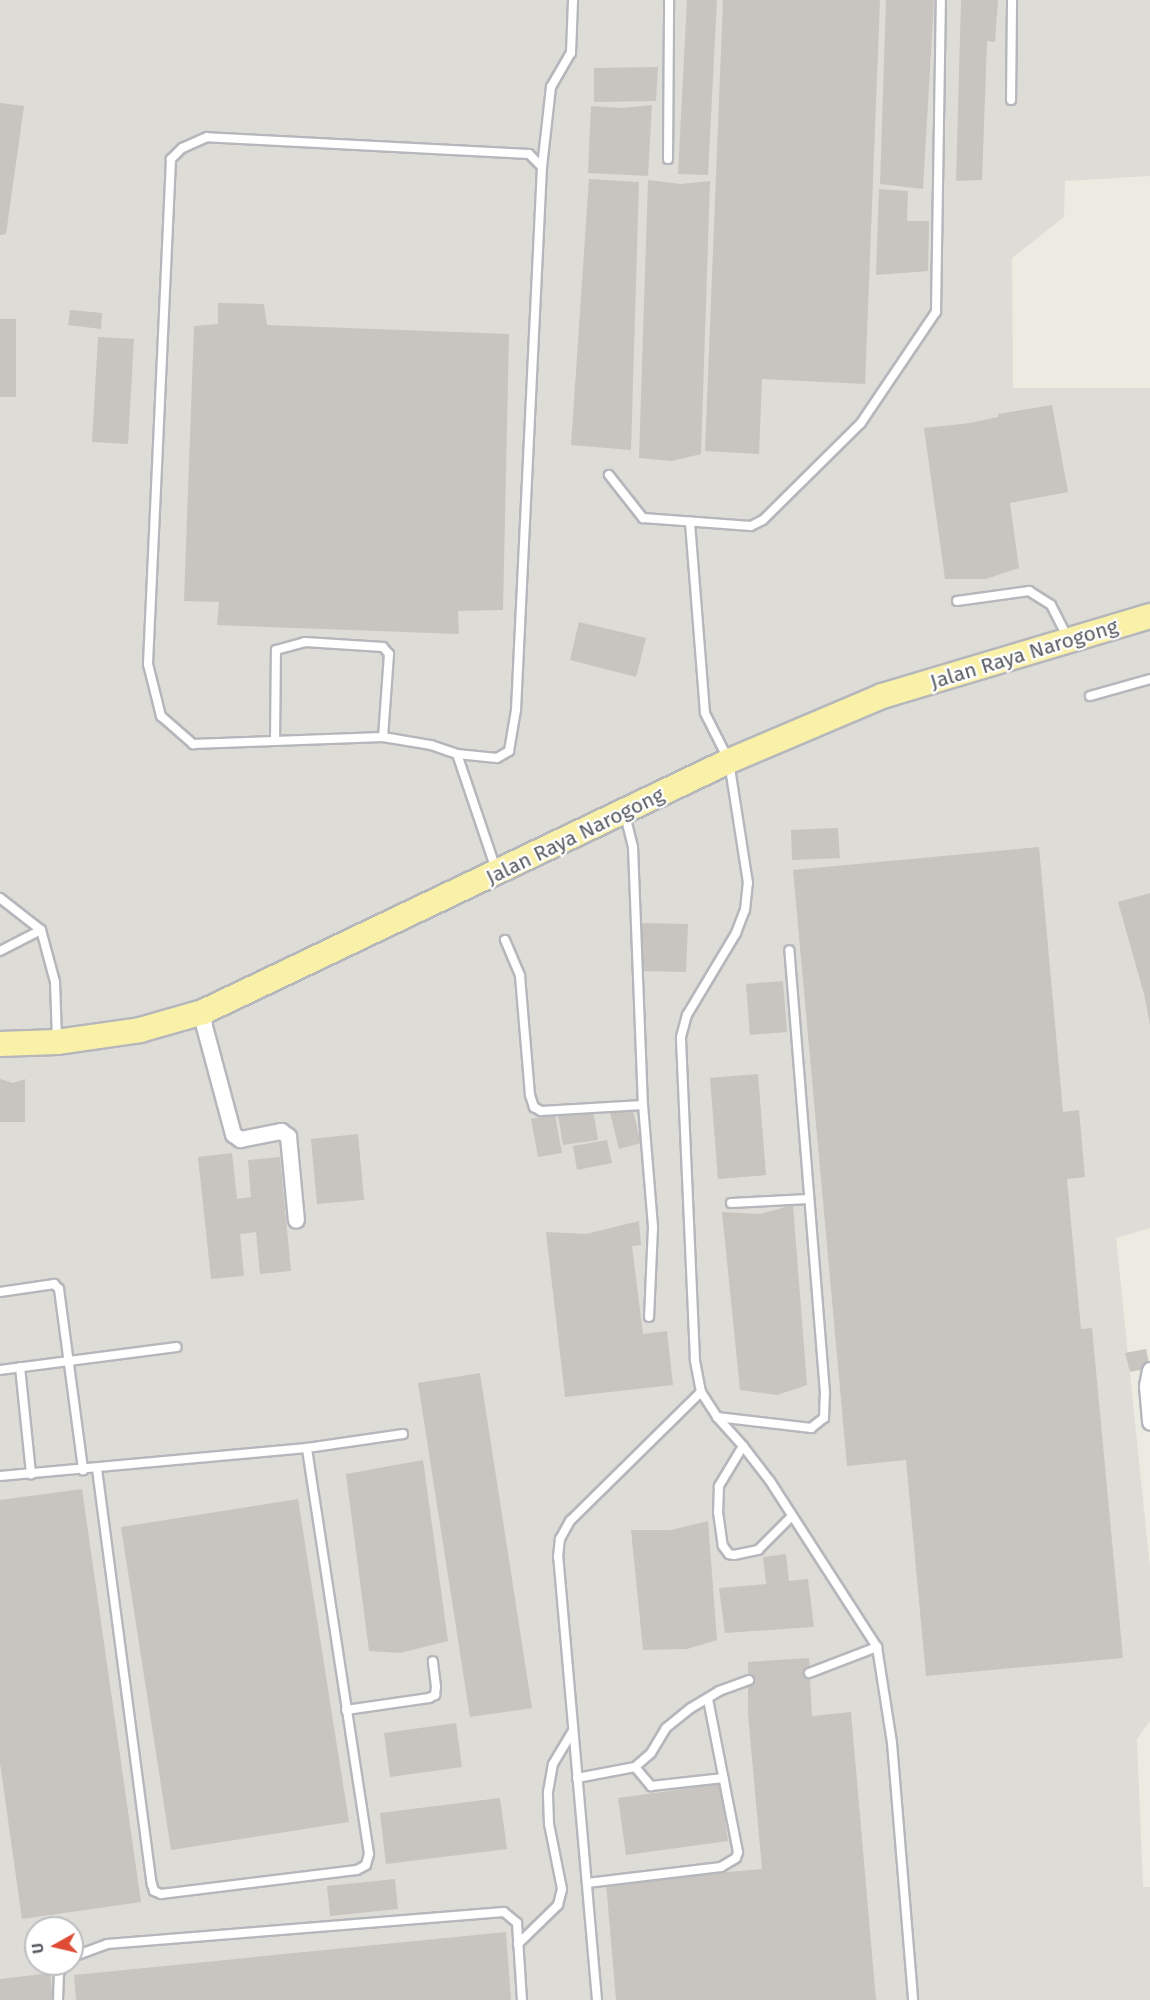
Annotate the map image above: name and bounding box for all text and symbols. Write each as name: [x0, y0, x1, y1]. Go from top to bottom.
street label: Jalan Raya Narogong: [927, 613, 1121, 695]
street label: Jalan Raya Narogong: [482, 782, 668, 890]
north arrow: [24, 1916, 84, 1976]
text: U: [28, 1942, 48, 1955]

